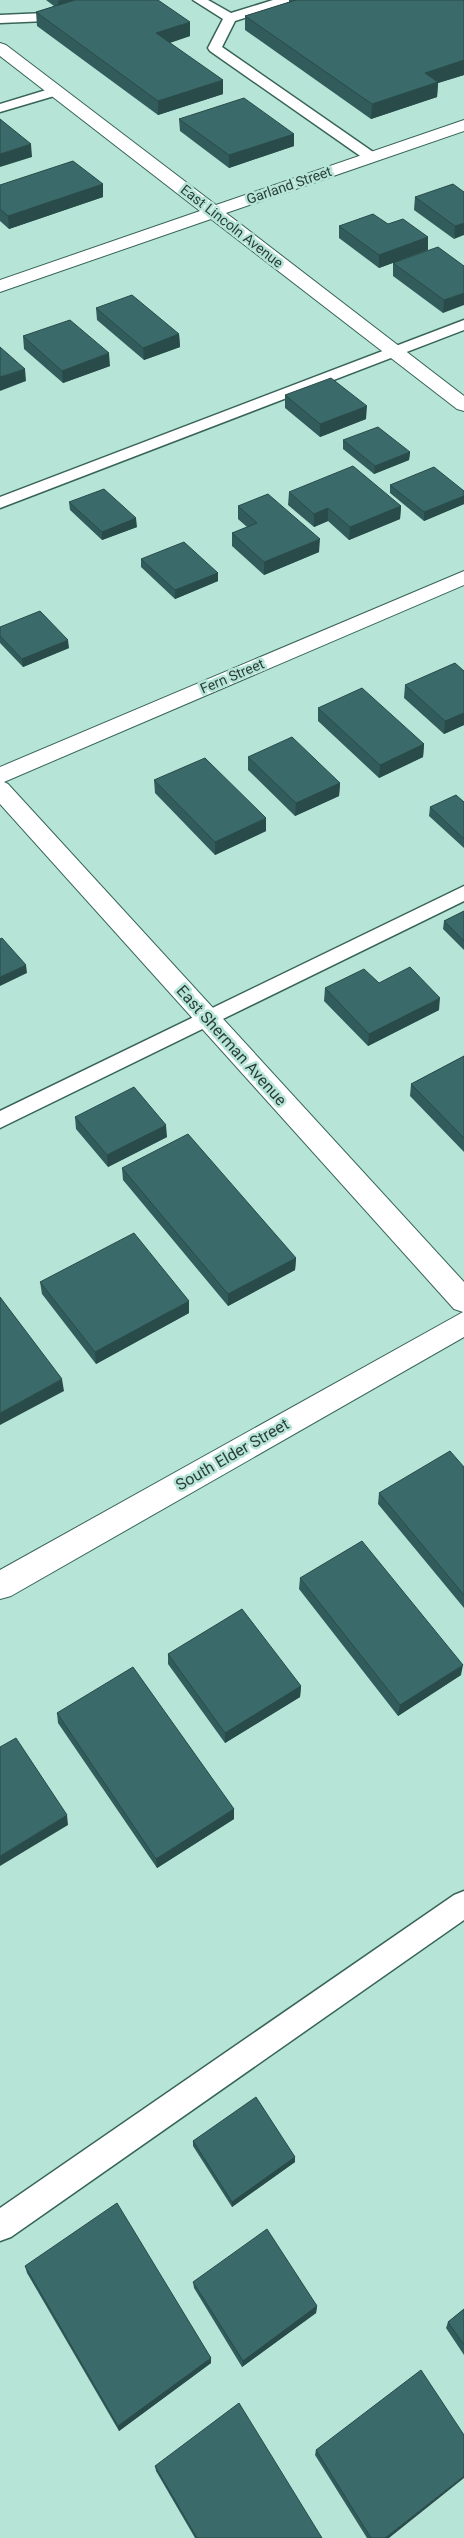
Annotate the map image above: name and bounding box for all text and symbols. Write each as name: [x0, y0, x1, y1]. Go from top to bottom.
street label: Garland Street: [244, 163, 334, 207]
street label: East Lincoln Avenue: [178, 181, 286, 271]
street label: Fern Street: [198, 655, 267, 697]
street label: East Sherman Avenue: [173, 981, 291, 1109]
street label: South Elder Street: [172, 1414, 292, 1495]

